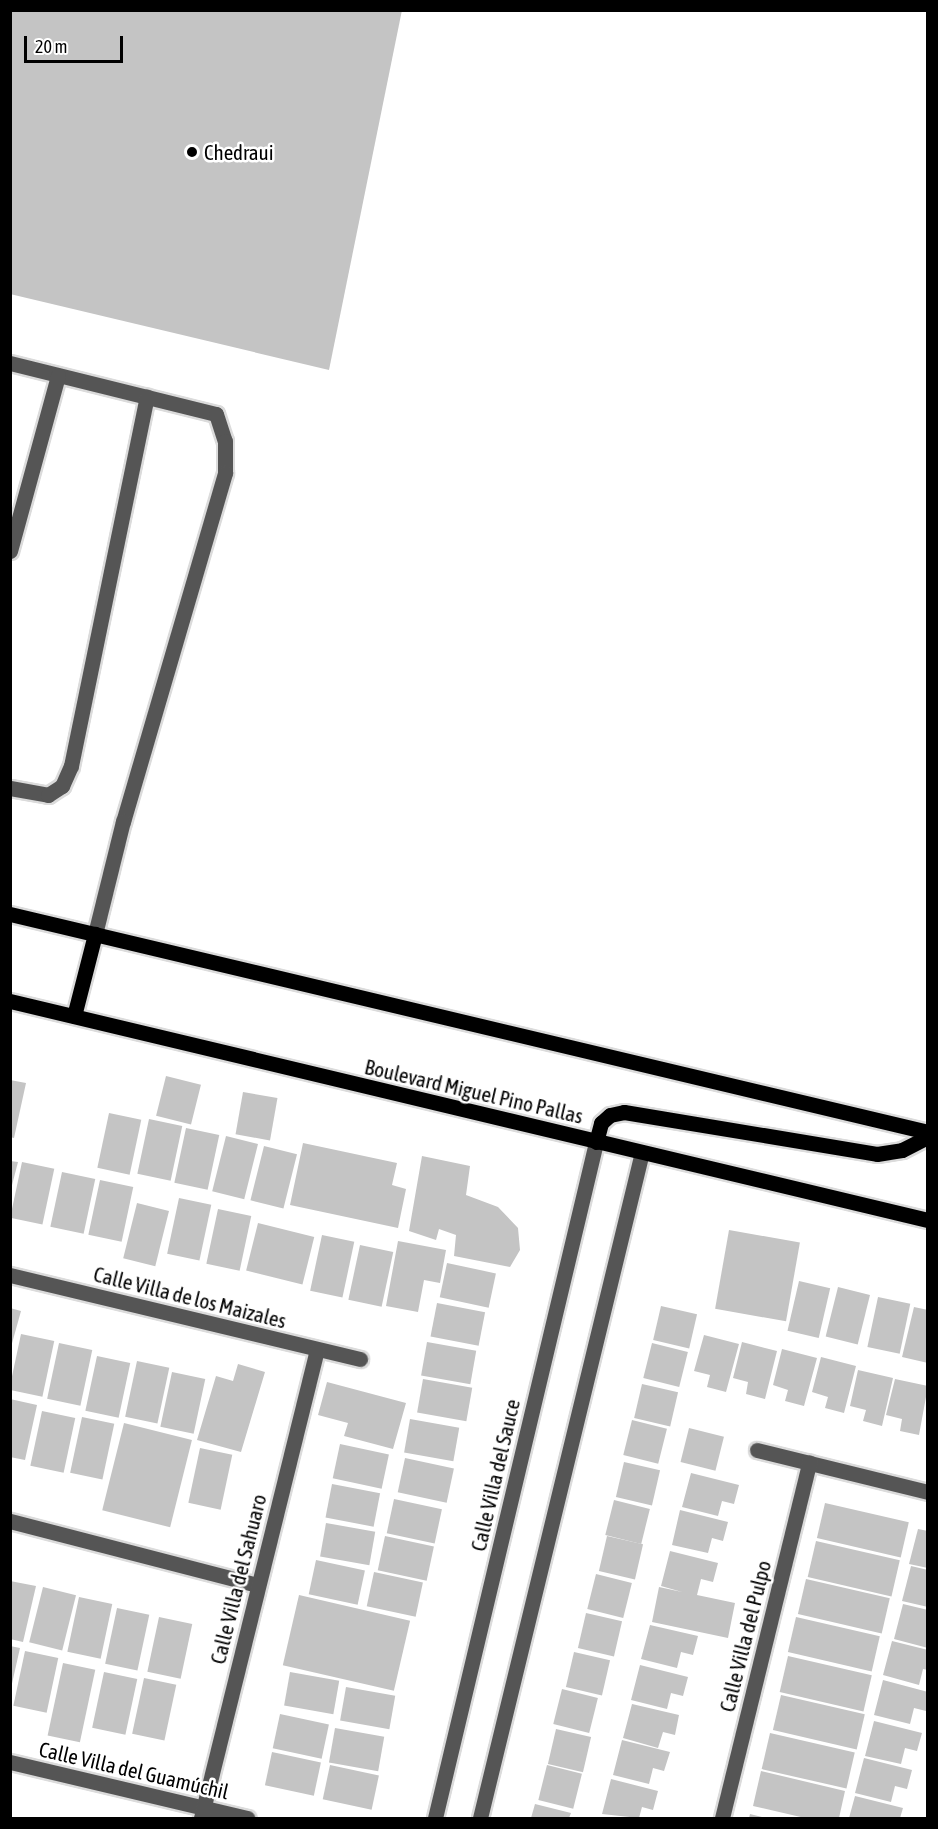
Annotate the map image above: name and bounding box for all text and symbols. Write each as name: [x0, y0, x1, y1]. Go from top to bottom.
scale bar: [27, 24, 126, 62]
text: 20 m: [35, 36, 67, 57]
place label: Chedraui: [204, 139, 274, 165]
marker: Chedraui: [185, 145, 199, 159]
street label: Boulevard Miguel Pino Pallas: [362, 1054, 586, 1128]
street label: Calle Villa de los Maizales: [91, 1261, 289, 1333]
street label: Calle Villa del Sauce: [465, 1396, 525, 1554]
street label: Calle Villa del Sahuaro: [205, 1491, 271, 1667]
street label: Calle Villa del Pulpo: [714, 1558, 776, 1714]
street label: Calle Villa del Guamúchil: [37, 1736, 231, 1804]

